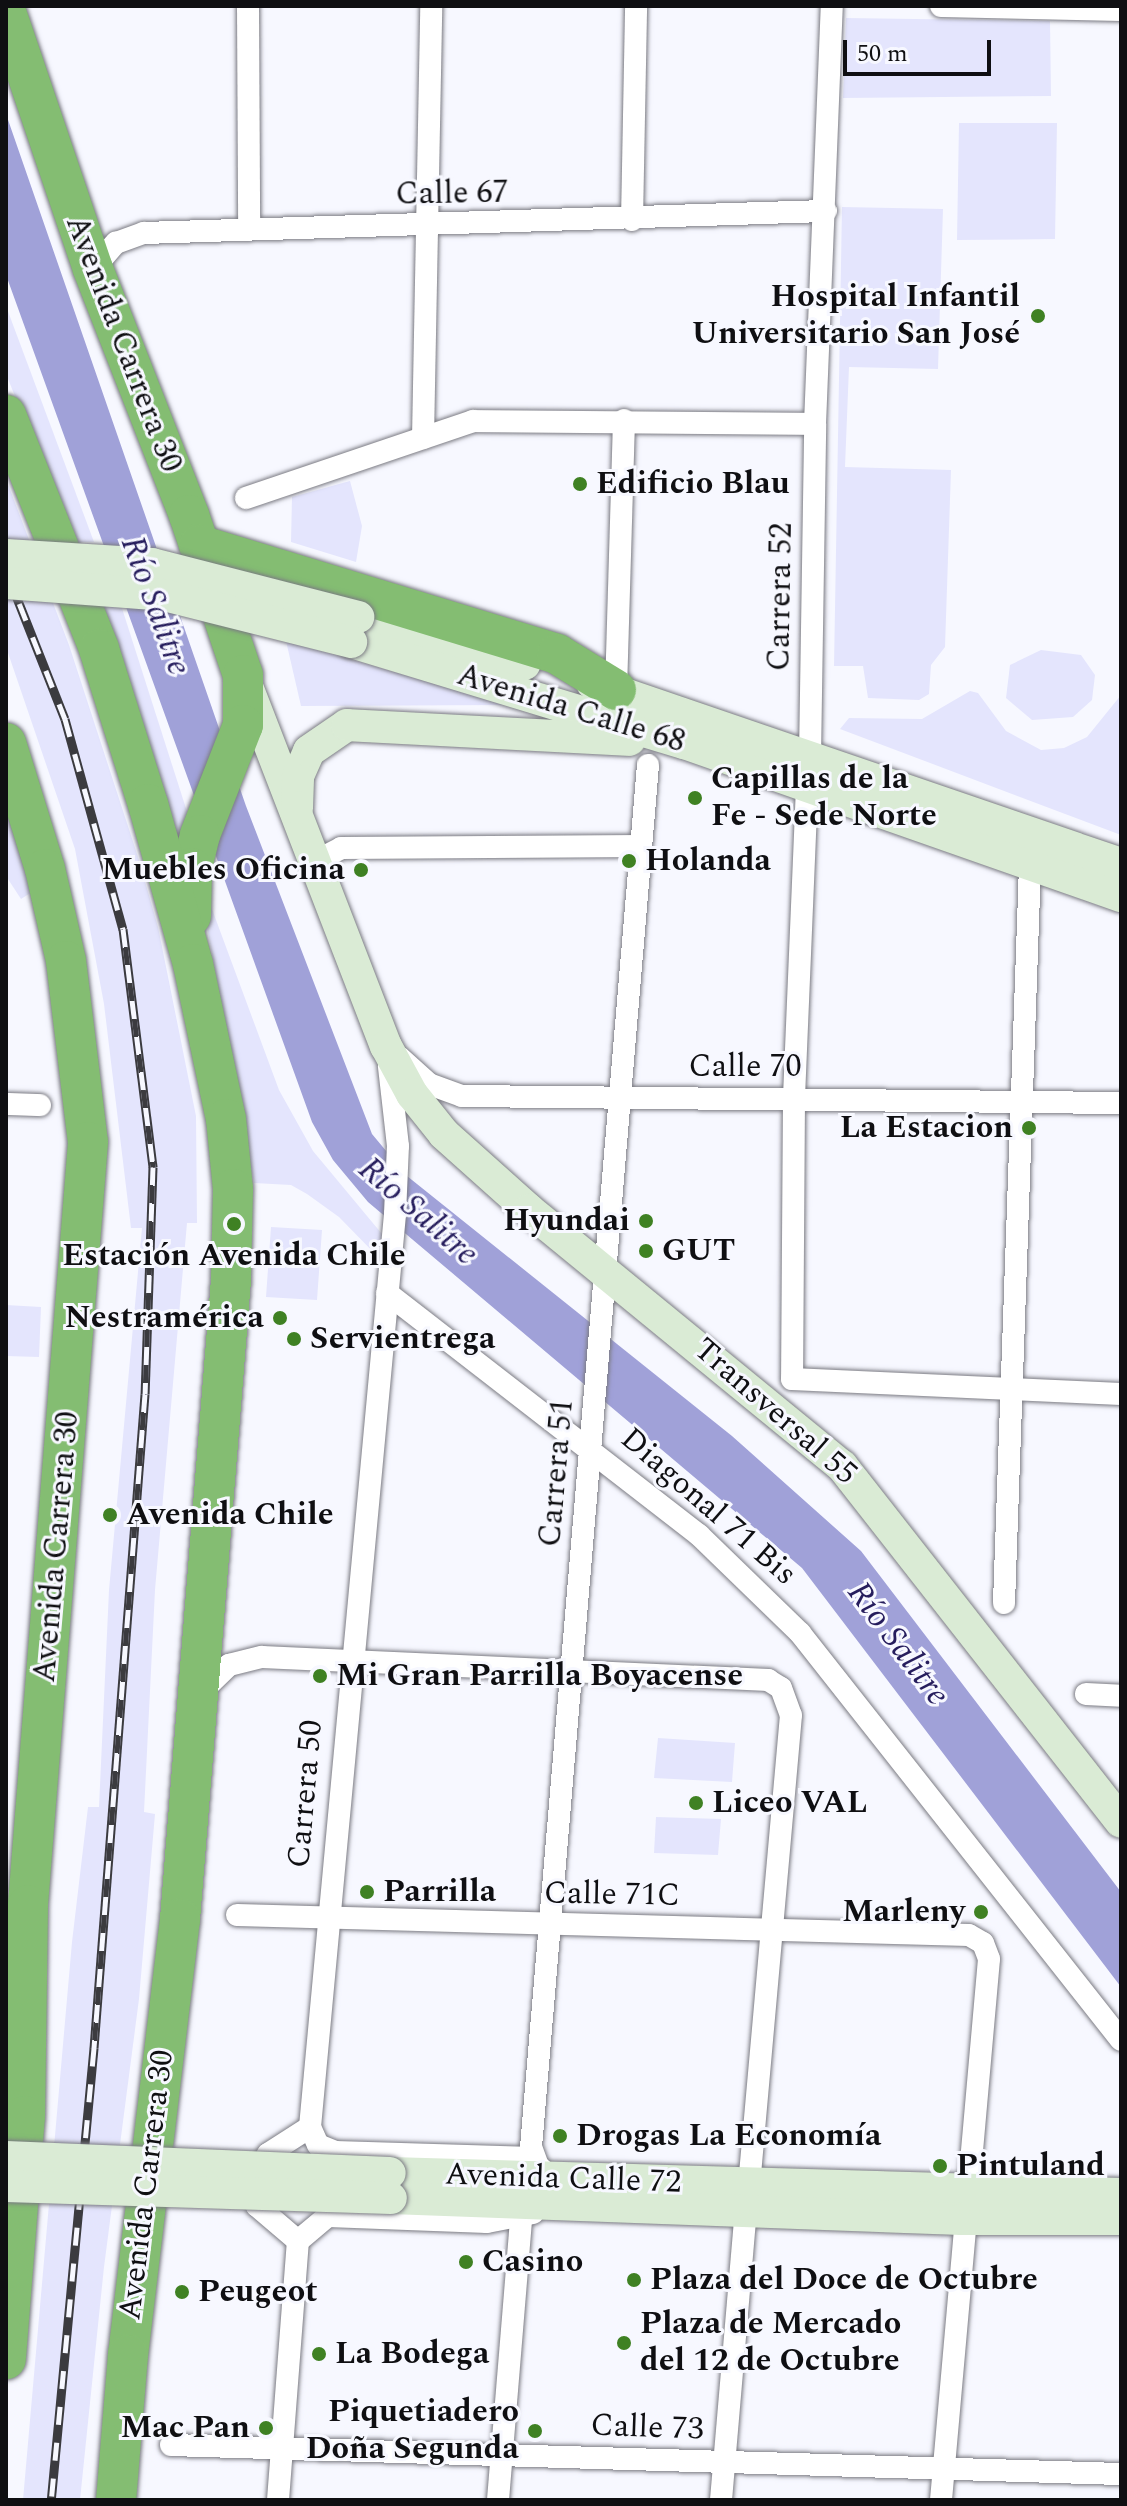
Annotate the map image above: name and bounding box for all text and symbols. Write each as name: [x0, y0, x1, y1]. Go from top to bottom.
scale bar: [847, 24, 995, 74]
text: 50 m: [857, 36, 908, 72]
street label: Calle 67: [395, 174, 509, 214]
street label: Avenida Carrera 30: [56, 210, 190, 478]
place label: Hospital Infantil Universitario San José: [691, 279, 1020, 354]
marker: Hospital Infantil Universitario San José: [1027, 305, 1049, 327]
place label: Edificio Blau: [596, 465, 790, 503]
marker: Edificio Blau: [571, 475, 589, 493]
street label: Carrera 52: [761, 522, 801, 672]
water label: Río Salitre: [111, 531, 199, 681]
street label: Avenida Calle 68: [452, 656, 690, 762]
place label: Capillas de la Fe - Sede Norte: [711, 761, 937, 836]
marker: Capillas de la Fe - Sede Norte: [686, 789, 704, 807]
place label: Holanda: [645, 842, 771, 880]
place label: Muebles Oficina: [101, 851, 345, 889]
marker: Holanda: [620, 852, 638, 870]
marker: Muebles Oficina: [352, 861, 370, 879]
street label: Calle 70: [688, 1048, 802, 1086]
place label: La Estacion: [840, 1109, 1013, 1147]
marker: La Estacion: [1020, 1119, 1038, 1137]
water label: Río Salitre: [350, 1149, 486, 1275]
place label: Hyundai: [503, 1202, 630, 1240]
marker: Hyundai: [637, 1212, 655, 1230]
marker: Estación Avenida Chile: [225, 1215, 243, 1233]
place label: GUT: [662, 1232, 735, 1270]
place label: Estación Avenida Chile: [62, 1237, 406, 1275]
marker: GUT: [637, 1242, 655, 1260]
place label: Nestramérica: [65, 1299, 264, 1337]
marker: Nestramérica: [271, 1309, 289, 1327]
place label: Servientrega: [310, 1320, 496, 1358]
marker: Servientrega: [285, 1330, 303, 1348]
street label: Transversal 55: [685, 1331, 865, 1493]
street label: Carrera 51: [531, 1397, 583, 1549]
street label: Avenida Carrera 30: [26, 1410, 88, 1684]
street label: Diagonal 71 Bis: [612, 1420, 804, 1594]
place label: Avenida Chile: [126, 1496, 334, 1534]
marker: Avenida Chile: [101, 1506, 119, 1524]
water label: Río Salitre: [838, 1574, 958, 1714]
place label: Mi Gran Parrilla Boyacense: [336, 1657, 743, 1695]
marker: Mi Gran Parrilla Boyacense: [311, 1667, 329, 1685]
street label: Carrera 50: [280, 1718, 332, 1870]
place label: Liceo VAL: [712, 1784, 868, 1822]
marker: Liceo VAL: [687, 1794, 705, 1812]
place label: Parrilla: [383, 1873, 496, 1911]
street label: Calle 71C: [544, 1875, 680, 1915]
marker: Parrilla: [358, 1883, 376, 1901]
place label: Marleny: [842, 1893, 965, 1931]
marker: Marleny: [972, 1903, 990, 1921]
street label: Avenida Carrera 30: [111, 2048, 183, 2322]
place label: Drogas La Economía: [576, 2117, 881, 2155]
marker: Drogas La Economía: [551, 2127, 569, 2145]
place label: Pintuland: [956, 2147, 1105, 2185]
street label: Avenida Calle 72: [444, 2156, 682, 2202]
marker: Pintuland: [931, 2157, 949, 2175]
place label: Casino: [482, 2243, 583, 2281]
marker: Casino: [457, 2253, 475, 2271]
place label: Plaza del Doce de Octubre: [650, 2261, 1038, 2299]
marker: Plaza del Doce de Octubre: [625, 2271, 643, 2289]
place label: Peugeot: [198, 2273, 317, 2311]
marker: Peugeot: [173, 2283, 191, 2301]
place label: Plaza de Mercado del 12 de Octubre: [640, 2306, 901, 2381]
marker: Plaza de Mercado del 12 de Octubre: [615, 2334, 633, 2352]
place label: La Bodega: [335, 2335, 489, 2373]
marker: La Bodega: [310, 2345, 328, 2363]
place label: Piquetiadero Doña Segunda: [306, 2394, 519, 2469]
street label: Calle 73: [590, 2407, 704, 2449]
place label: Mac Pan: [120, 2409, 250, 2447]
marker: Mac Pan: [257, 2419, 275, 2437]
marker: Piquetiadero Doña Segunda: [526, 2422, 544, 2440]

